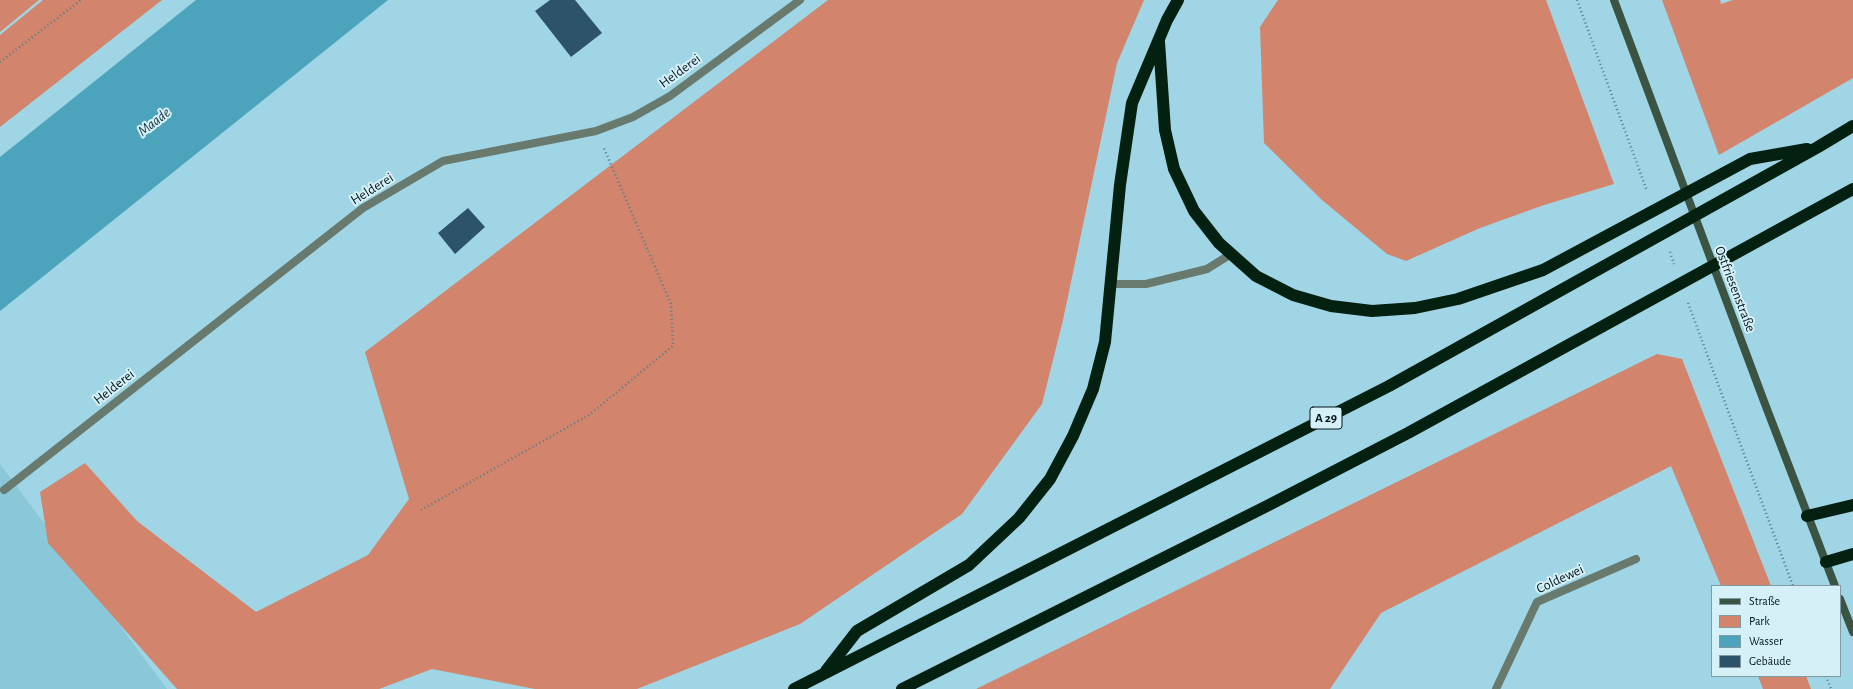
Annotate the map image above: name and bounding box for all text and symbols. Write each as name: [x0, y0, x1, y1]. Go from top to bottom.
street label: Helderei: [656, 50, 704, 92]
water label: Maade: [134, 104, 174, 140]
street label: Helderei: [348, 169, 396, 209]
street label: Ostfriesenstraße: [1711, 244, 1759, 334]
street label: Helderei: [90, 366, 138, 408]
road number: A 29: [1310, 407, 1342, 429]
street label: Coldewei: [1534, 561, 1586, 597]
legend: [1711, 585, 1841, 677]
text: Straße: [1749, 595, 1780, 607]
text: Park: [1749, 615, 1770, 627]
text: Wasser: [1749, 635, 1783, 647]
text: Gebäude: [1749, 655, 1791, 667]

